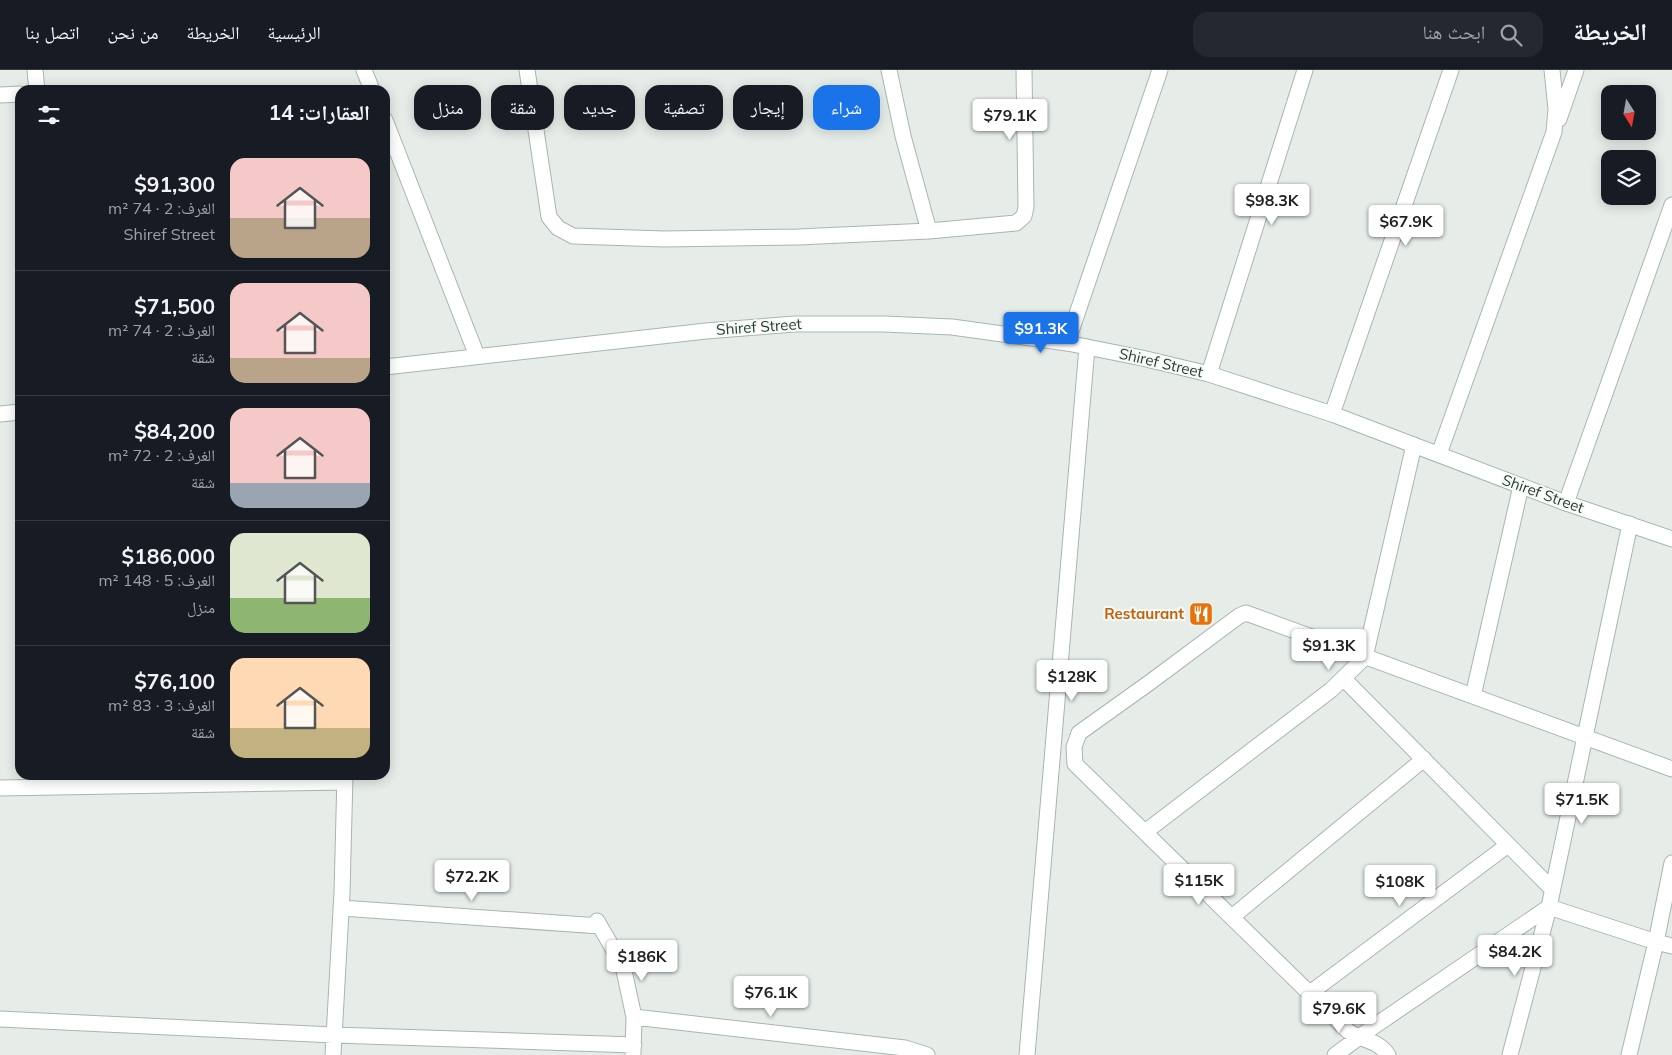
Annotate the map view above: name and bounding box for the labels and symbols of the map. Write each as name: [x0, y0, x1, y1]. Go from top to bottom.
north arrow: [1601, 85, 1656, 140]
pin: $79.1K: [969, 98, 1051, 141]
pin: $98.3K: [1231, 184, 1313, 226]
pin: $67.9K: [1365, 204, 1447, 247]
pin: $91.3K: [1000, 312, 1082, 354]
street label: Shiref Street: [716, 314, 802, 339]
street label: Shiref Street: [1117, 344, 1205, 381]
street label: Shiref Street: [1500, 470, 1587, 517]
restaurant icon: Restaurant: [1188, 601, 1214, 627]
place label: Restaurant: [1104, 604, 1184, 623]
pin: $91.3K: [1288, 628, 1370, 671]
pin: $128K: [1037, 660, 1107, 702]
pin: $71.5K: [1541, 782, 1623, 825]
pin: $72.2K: [431, 860, 513, 902]
pin: $115K: [1164, 864, 1234, 906]
pin: $108K: [1365, 864, 1435, 907]
pin: $84.2K: [1474, 934, 1556, 977]
pin: $186K: [607, 940, 677, 982]
pin: $76.1K: [730, 976, 812, 1018]
pin: $79.6K: [1298, 992, 1380, 1034]

